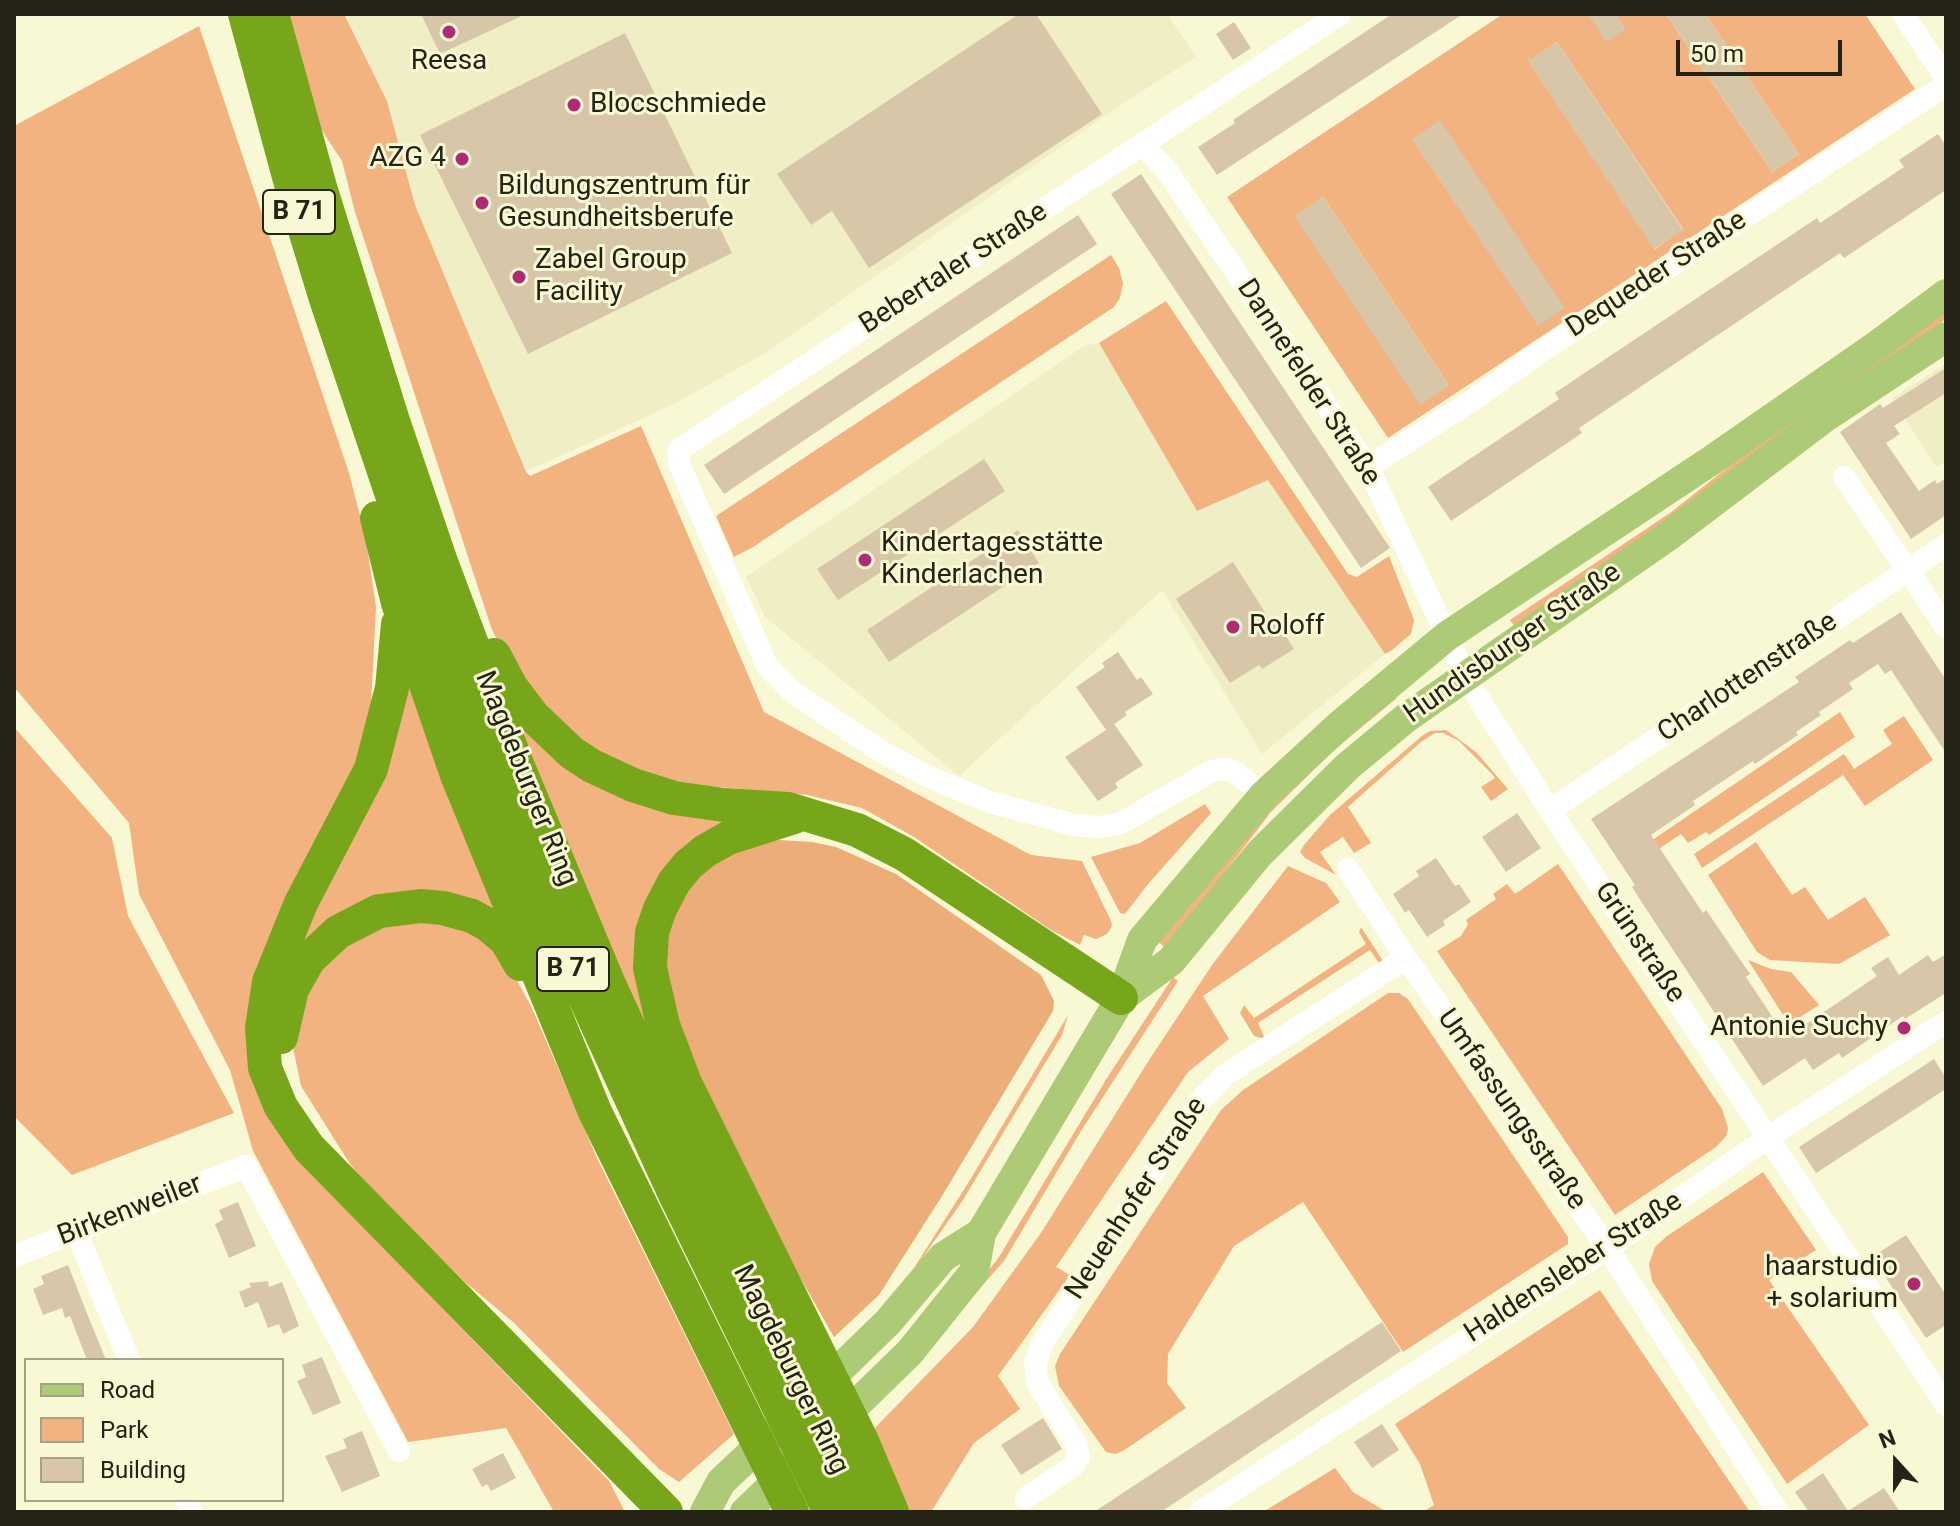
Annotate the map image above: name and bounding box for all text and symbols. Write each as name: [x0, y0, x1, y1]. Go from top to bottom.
marker: Reesa: [440, 23, 458, 41]
scale bar: [1680, 24, 1846, 74]
text: 50 m: [1690, 40, 1744, 68]
place label: Reesa: [411, 45, 487, 79]
place label: Blocschmiede: [590, 88, 766, 122]
marker: Blocschmiede: [565, 96, 583, 114]
place label: AZG 4: [370, 142, 446, 176]
marker: AZG 4: [453, 150, 471, 168]
place label: Bildungszentrum für Gesundheitsberufe: [498, 170, 750, 236]
road number: B 71: [263, 190, 335, 234]
marker: Bildungszentrum für Gesundheitsberufe: [473, 194, 491, 212]
street label: Bebertaler Straße: [854, 196, 1054, 342]
street label: Dequeder Straße: [1561, 204, 1753, 346]
place label: Zabel Group Facility: [535, 244, 687, 310]
marker: Zabel Group Facility: [510, 268, 528, 286]
street label: Dannefelder Straße: [1229, 274, 1387, 492]
place label: Kindertagesstätte Kinderlachen: [881, 527, 1103, 593]
marker: Kindertagesstätte Kinderlachen: [856, 551, 874, 569]
street label: Hundisburger Straße: [1398, 557, 1628, 731]
street label: Charlottenstraße: [1652, 606, 1844, 750]
place label: Roloff: [1249, 610, 1324, 644]
marker: Roloff: [1224, 618, 1242, 636]
street label: Magdeburger Ring: [467, 667, 583, 891]
street label: Grünstraße: [1586, 876, 1692, 1010]
road number: B 71: [537, 947, 609, 991]
street label: Umfassungsstraße: [1429, 1003, 1593, 1217]
place label: Antonie Suchy: [1710, 1011, 1888, 1045]
marker: Antonie Suchy: [1895, 1019, 1913, 1037]
street label: Neuenhofer Straße: [1059, 1092, 1215, 1306]
street label: Birkenweiler: [53, 1168, 207, 1254]
street label: Haldensleber Straße: [1459, 1185, 1689, 1351]
place label: haarstudio + solarium: [1765, 1251, 1898, 1317]
street label: Magdeburger Ring: [725, 1260, 855, 1480]
marker: haarstudio + solarium: [1905, 1275, 1923, 1293]
legend: [24, 1358, 284, 1502]
text: Road: [100, 1376, 155, 1404]
text: Park: [100, 1416, 148, 1444]
north arrow: [1856, 1422, 1936, 1502]
text: N: [1875, 1425, 1899, 1454]
text: Building: [100, 1456, 186, 1484]

